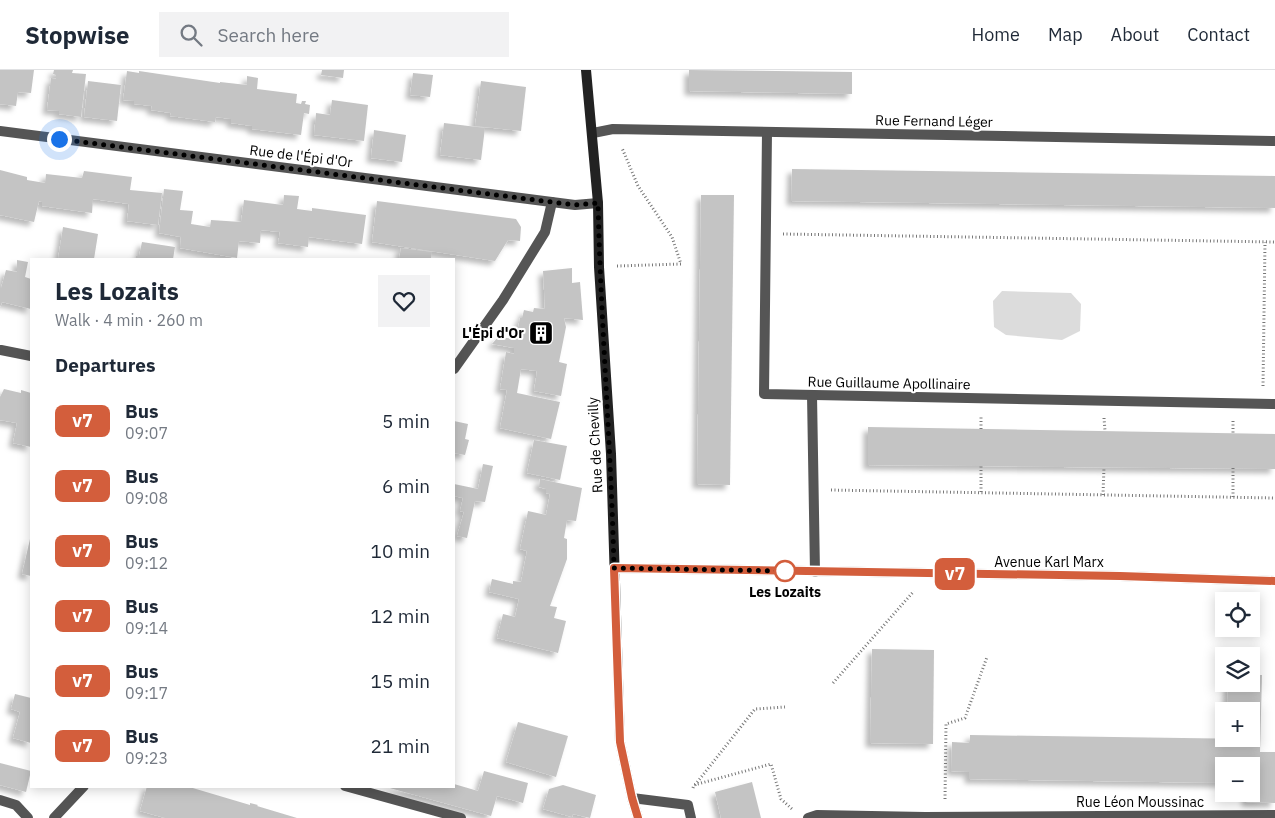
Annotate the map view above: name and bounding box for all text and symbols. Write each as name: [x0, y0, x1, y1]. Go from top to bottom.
search box: [159, 12, 509, 57]
text: Stopwise: [25, 19, 129, 51]
icon: search: [177, 21, 205, 49]
text: Search here: [217, 23, 319, 47]
text: Home: [972, 23, 1020, 46]
text: Map: [1048, 23, 1083, 46]
text: About: [1111, 23, 1159, 46]
text: Contact: [1187, 23, 1250, 46]
street label: Rue Fernand Léger: [875, 111, 993, 131]
your location: [47, 127, 72, 152]
street label: Rue de l'Épi d'Or: [248, 140, 354, 171]
text: Les Lozaits: [55, 275, 179, 307]
button: heart: [378, 275, 430, 327]
text: Walk · 4 min · 260 m: [55, 310, 203, 330]
building icon: L'Épi d'Or: [528, 320, 554, 346]
place label: L'Épi d'Or: [462, 323, 524, 342]
text: Departures: [55, 353, 155, 377]
street label: Rue Guillaume Apollinaire: [807, 373, 971, 393]
street label: Rue de Chevilly: [583, 397, 607, 493]
text: Bus: [125, 399, 159, 423]
text: v7: [72, 409, 93, 432]
text: 5 min: [382, 409, 430, 433]
text: 09:07: [125, 423, 168, 443]
text: Bus: [125, 464, 159, 488]
text: v7: [72, 474, 93, 497]
text: 6 min: [382, 474, 430, 498]
text: 09:08: [125, 488, 168, 508]
text: Bus: [125, 529, 159, 553]
text: v7: [72, 539, 93, 562]
text: 10 min: [371, 539, 430, 563]
text: 09:12: [125, 553, 168, 573]
street label: Avenue Karl Marx: [994, 553, 1104, 571]
line badge: v7: [932, 558, 978, 590]
marker: Les Lozaits: [774, 560, 796, 582]
text: v7: [945, 562, 965, 585]
place label: Les Lozaits: [749, 583, 821, 601]
map controls: [1215, 592, 1260, 802]
button: locate: [1215, 592, 1260, 637]
text: Bus: [125, 594, 159, 618]
text: v7: [72, 604, 93, 627]
text: 12 min: [371, 604, 430, 628]
text: 09:14: [125, 618, 168, 638]
button: layers: [1215, 647, 1260, 692]
text: Bus: [125, 659, 159, 683]
text: v7: [72, 669, 93, 692]
text: 15 min: [371, 669, 430, 693]
text: 09:17: [125, 683, 168, 703]
button: +: [1215, 702, 1260, 747]
text: Bus: [125, 724, 159, 748]
text: v7: [72, 734, 93, 757]
text: 21 min: [371, 734, 430, 758]
text: 09:23: [125, 748, 168, 768]
button: −: [1215, 757, 1260, 802]
street label: Rue Léon Moussinac: [1076, 793, 1204, 811]

